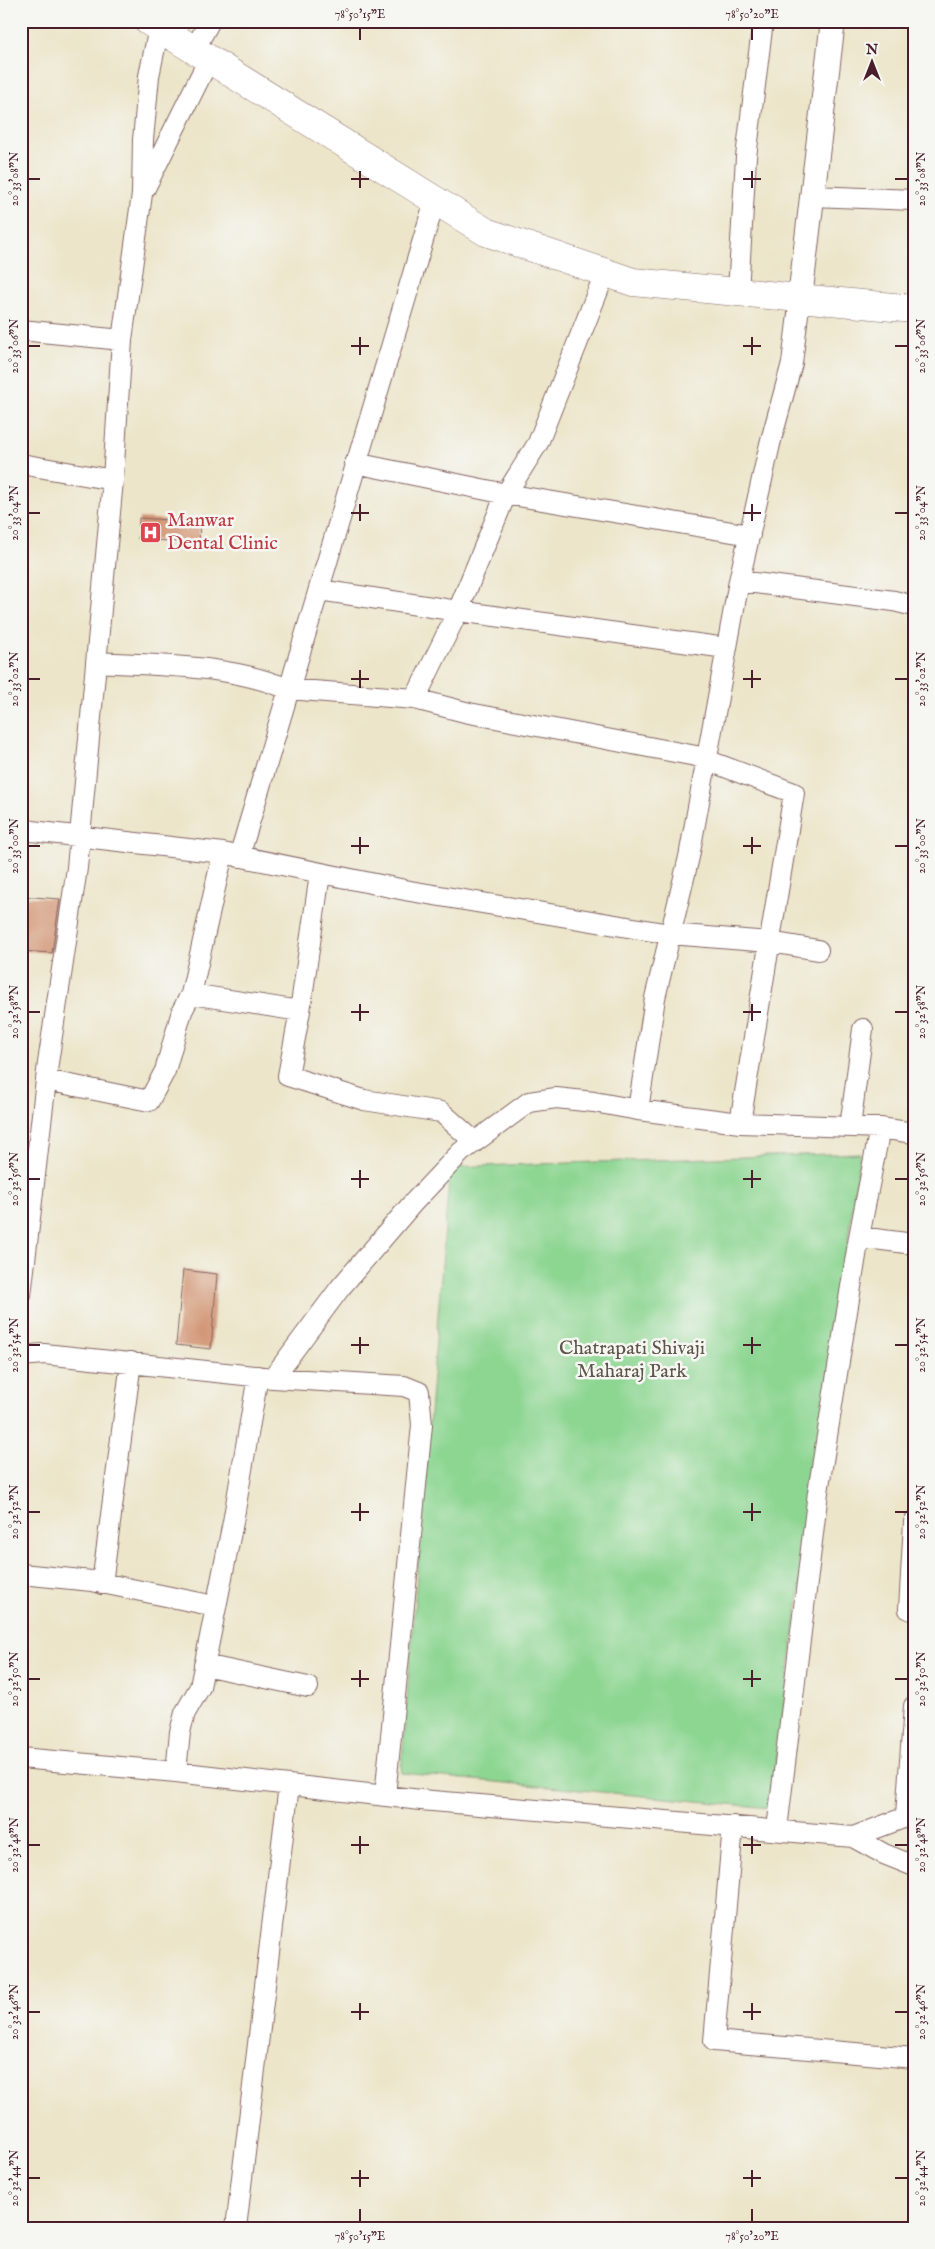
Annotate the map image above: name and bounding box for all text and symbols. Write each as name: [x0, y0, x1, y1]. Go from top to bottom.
text: 78°50'15"E: [335, 7, 385, 22]
text: 78°50'20"E: [725, 7, 779, 22]
north arrow: [848, 38, 898, 88]
text: N: [865, 41, 878, 59]
text: 20°33'08"N: [7, 151, 22, 206]
text: 20°33'08"N: [914, 151, 929, 206]
text: 20°33'06"N: [7, 318, 22, 373]
text: 20°33'06"N: [914, 318, 929, 373]
text: 20°33'04"N: [7, 485, 22, 541]
text: 20°33'04"N: [914, 485, 929, 541]
place label: Manwar Dental Clinic: [167, 508, 278, 556]
hospital icon: Manwar Dental Clinic: [139, 520, 163, 544]
text: 20°33'02"N: [7, 651, 22, 707]
text: 20°33'02"N: [914, 651, 929, 707]
text: 20°33'00"N: [7, 818, 22, 874]
text: 20°33'00"N: [914, 818, 929, 874]
text: 20°32'58"N: [7, 984, 22, 1039]
text: 20°32'58"N: [914, 984, 929, 1039]
text: 20°32'56"N: [7, 1151, 22, 1206]
text: 20°32'56"N: [914, 1151, 929, 1206]
text: 20°32'54"N: [7, 1317, 22, 1373]
text: 20°32'54"N: [914, 1317, 929, 1373]
park label: Chatrapati Shivaji Maharaj Park: [559, 1336, 705, 1384]
text: 20°32'52"N: [7, 1484, 22, 1540]
text: 20°32'52"N: [914, 1484, 929, 1540]
text: 20°32'50"N: [7, 1651, 22, 1707]
text: 20°32'50"N: [914, 1651, 929, 1707]
text: 20°32'48"N: [7, 1817, 22, 1873]
text: 20°32'48"N: [914, 1817, 929, 1873]
text: 20°32'46"N: [7, 1983, 22, 2040]
text: 20°32'46"N: [914, 1983, 929, 2040]
text: 20°32'44"N: [7, 2149, 22, 2206]
text: 20°32'44"N: [914, 2149, 929, 2206]
text: 78°50'15"E: [335, 2229, 385, 2244]
text: 78°50'20"E: [725, 2229, 779, 2244]

